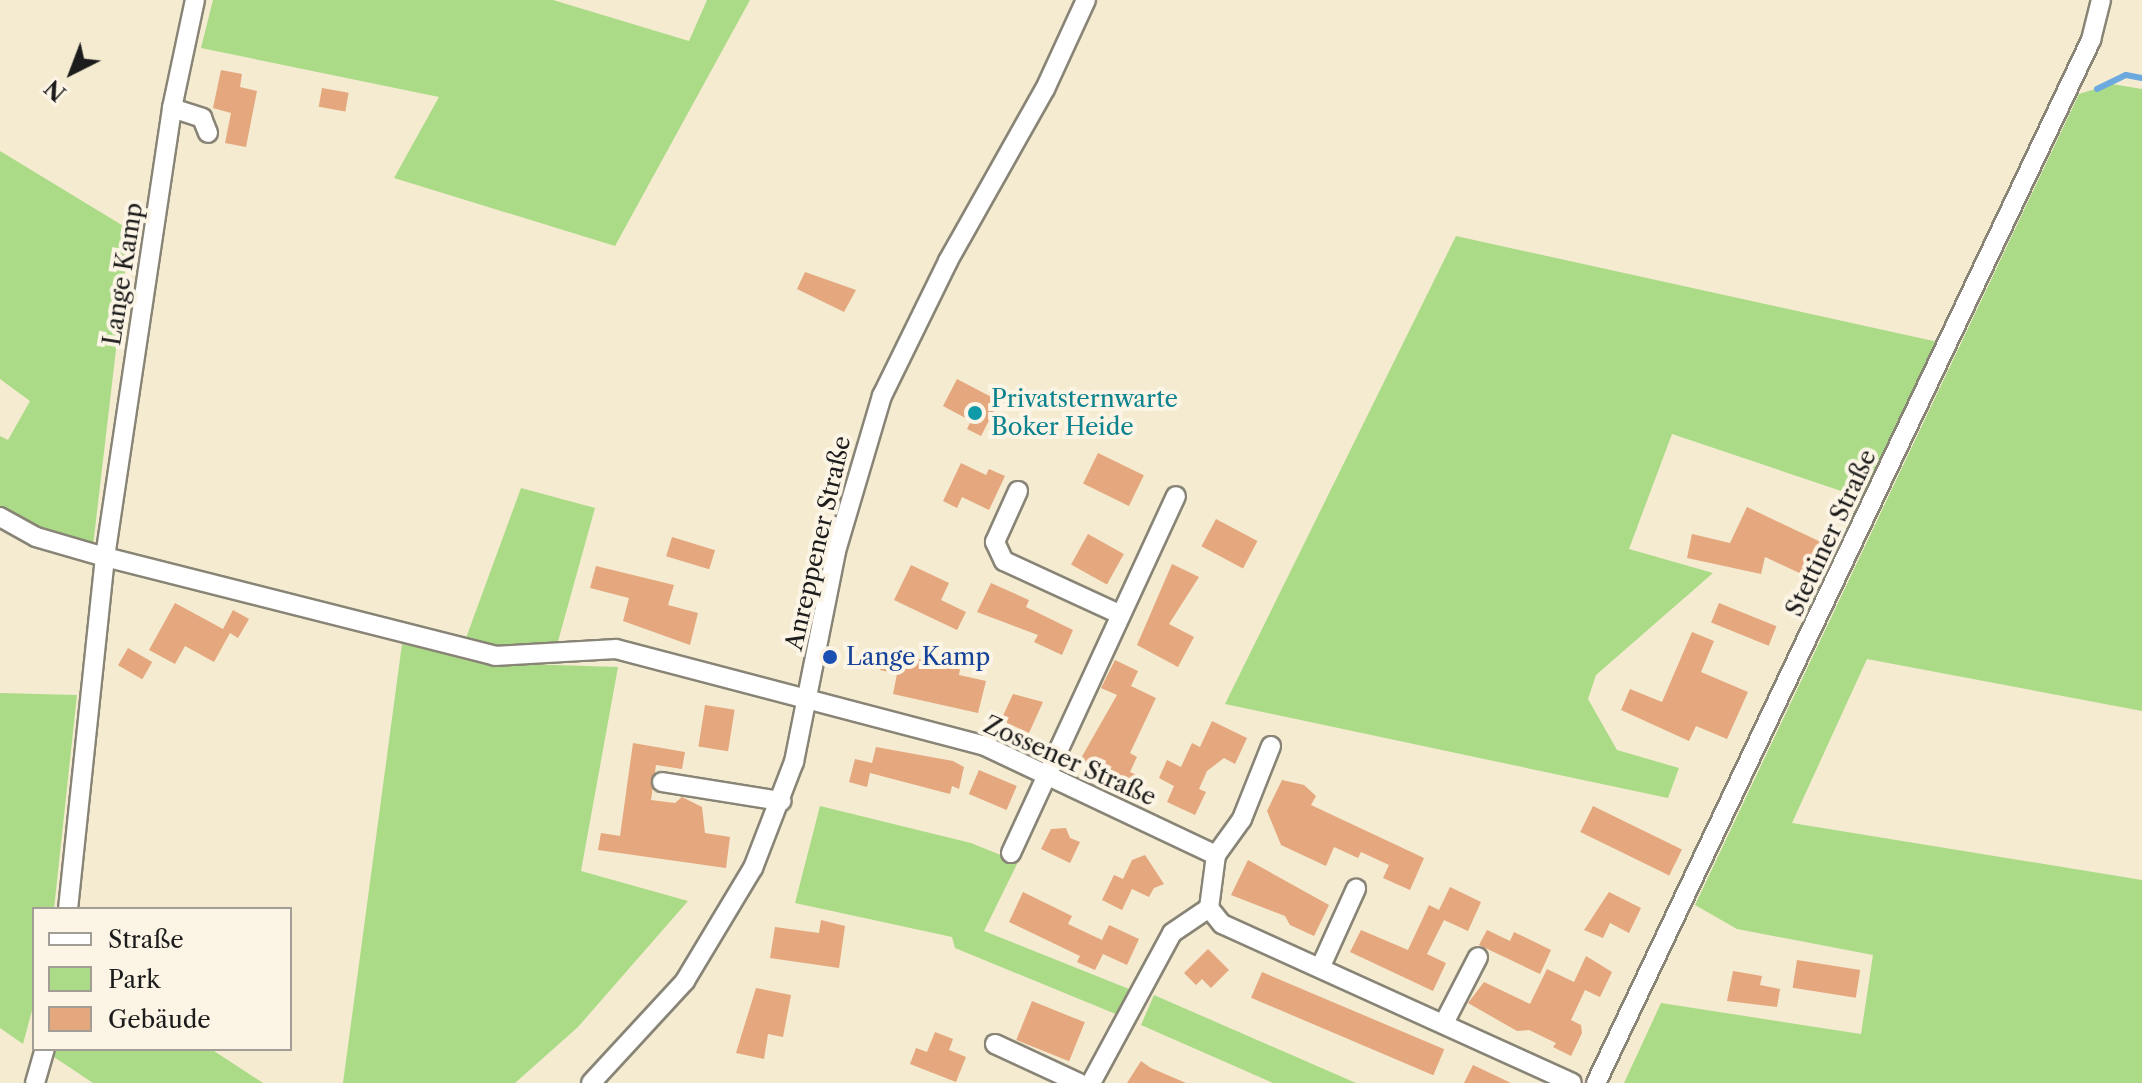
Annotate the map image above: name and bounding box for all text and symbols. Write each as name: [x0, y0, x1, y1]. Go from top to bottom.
north arrow: [32, 32, 112, 112]
text: N: [39, 74, 72, 107]
street label: Lange Kamp: [97, 201, 149, 347]
place label: Privatsternwarte Boker Heide: [991, 385, 1178, 441]
marker: Privatsternwarte Boker Heide: [966, 404, 984, 422]
street label: Anreppener Straße: [779, 433, 857, 653]
street label: Stettiner Straße: [1780, 445, 1882, 621]
place label: Lange Kamp: [846, 643, 990, 671]
marker: Lange Kamp: [821, 648, 839, 666]
street label: Zossener Straße: [979, 710, 1161, 812]
legend: [32, 907, 292, 1051]
text: Straße: [108, 925, 184, 954]
text: Park: [108, 965, 160, 994]
text: Gebäude: [108, 1005, 211, 1034]

